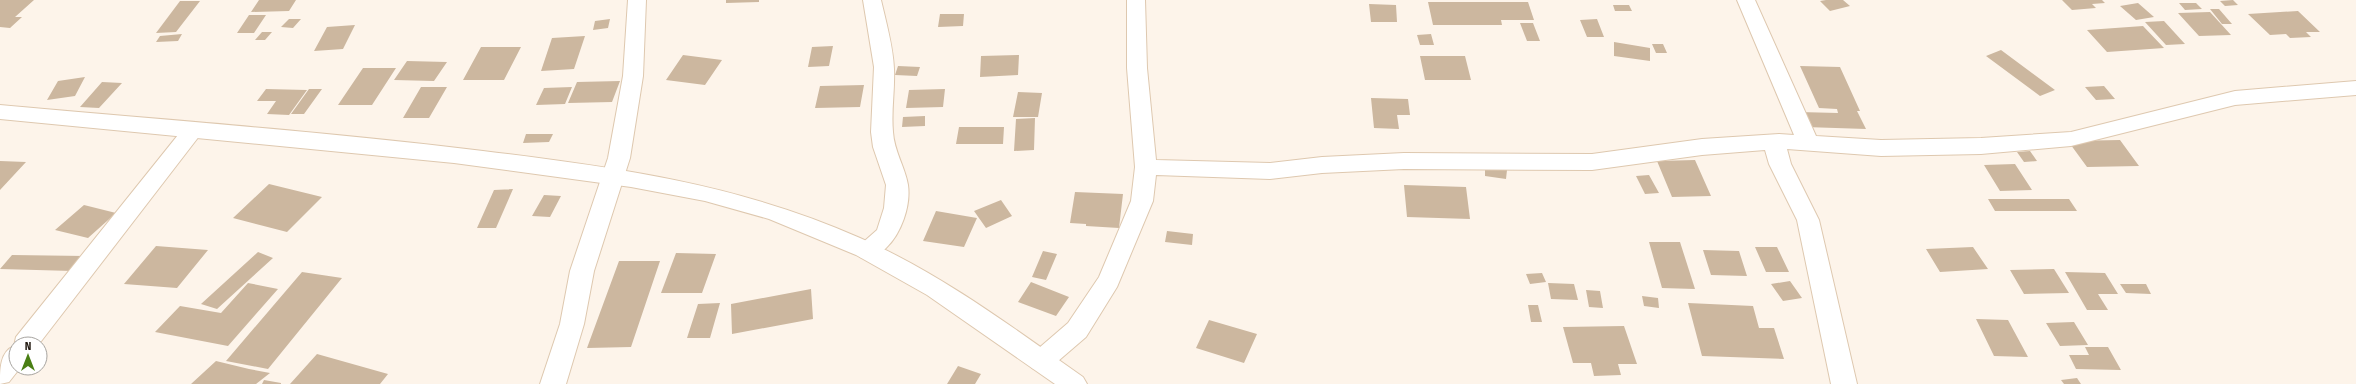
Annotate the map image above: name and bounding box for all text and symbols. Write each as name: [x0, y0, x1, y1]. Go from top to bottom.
north arrow: [8, 336, 48, 376]
text: N: [25, 340, 31, 353]

